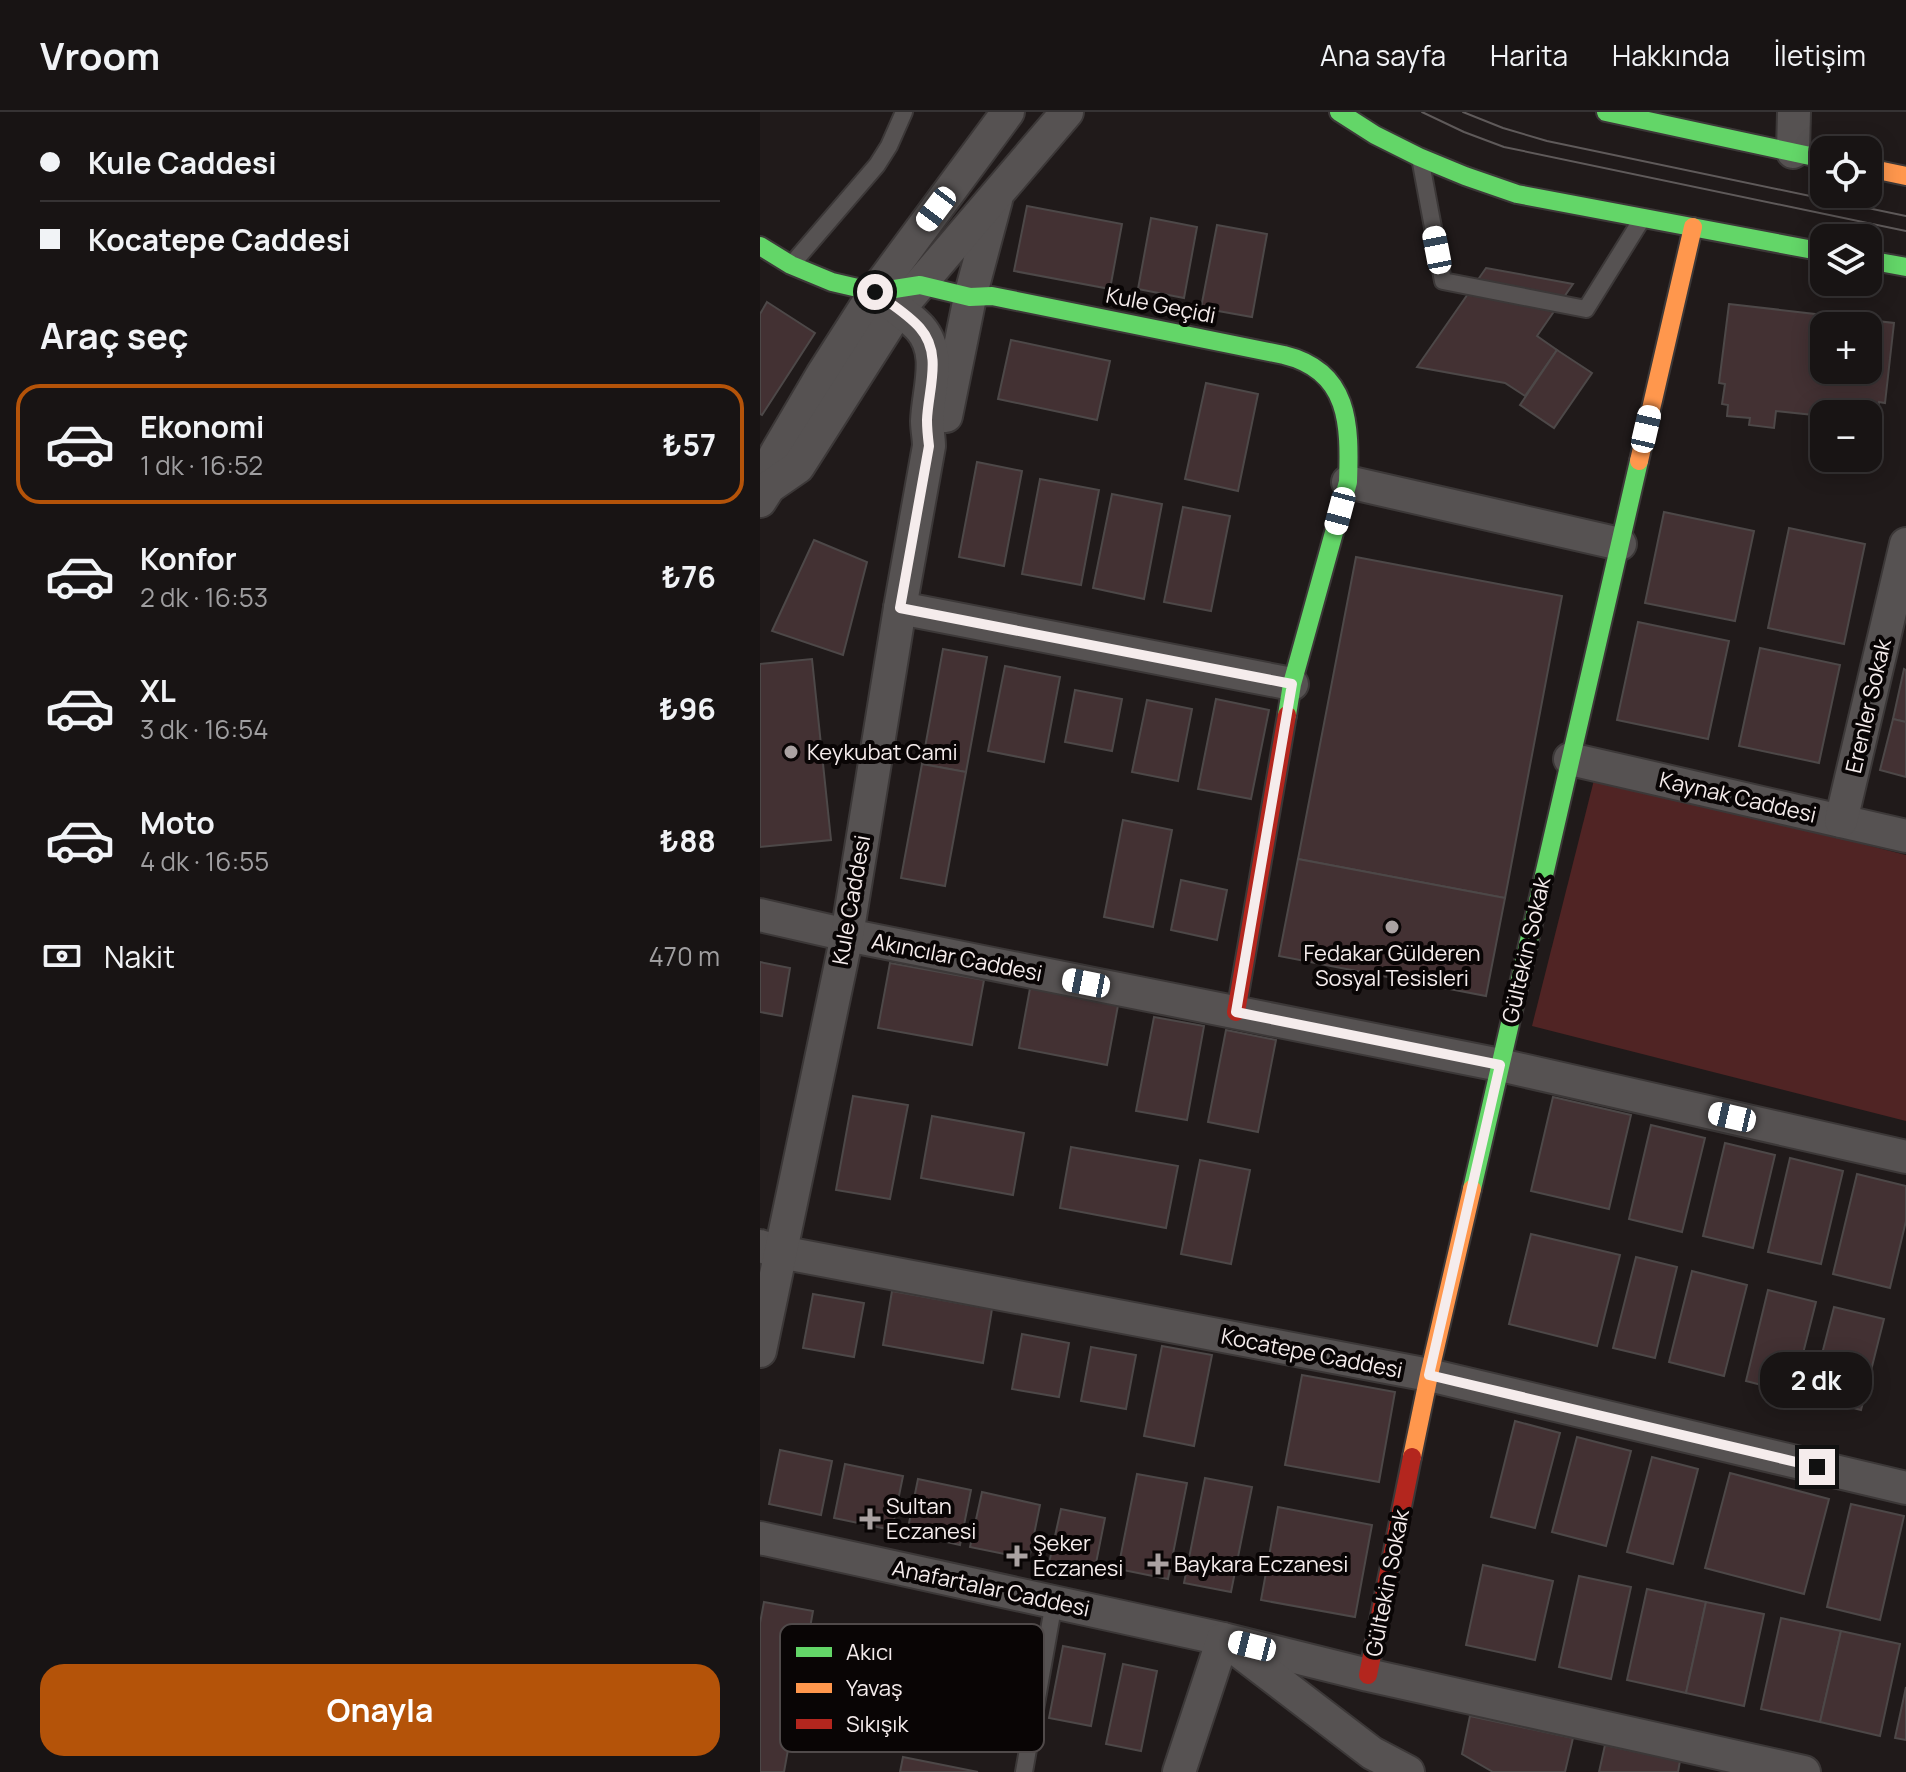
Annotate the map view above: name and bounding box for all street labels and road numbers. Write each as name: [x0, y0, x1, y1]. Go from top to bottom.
street label: Kule Geçidi: [1104, 280, 1218, 330]
street label: Erenler Sokak: [1838, 635, 1898, 776]
street label: Kaynak Caddesi: [1656, 764, 1820, 830]
street label: Kule Caddesi: [825, 833, 877, 967]
street label: Gültekin Sokak: [1495, 873, 1558, 1026]
street label: Akıncılar Caddesi: [869, 926, 1045, 988]
street label: Kocatepe Caddesi: [1219, 1321, 1405, 1385]
street label: Gültekin Sokak: [1358, 1506, 1416, 1659]
street label: Anafartalar Caddesi: [890, 1552, 1092, 1624]

